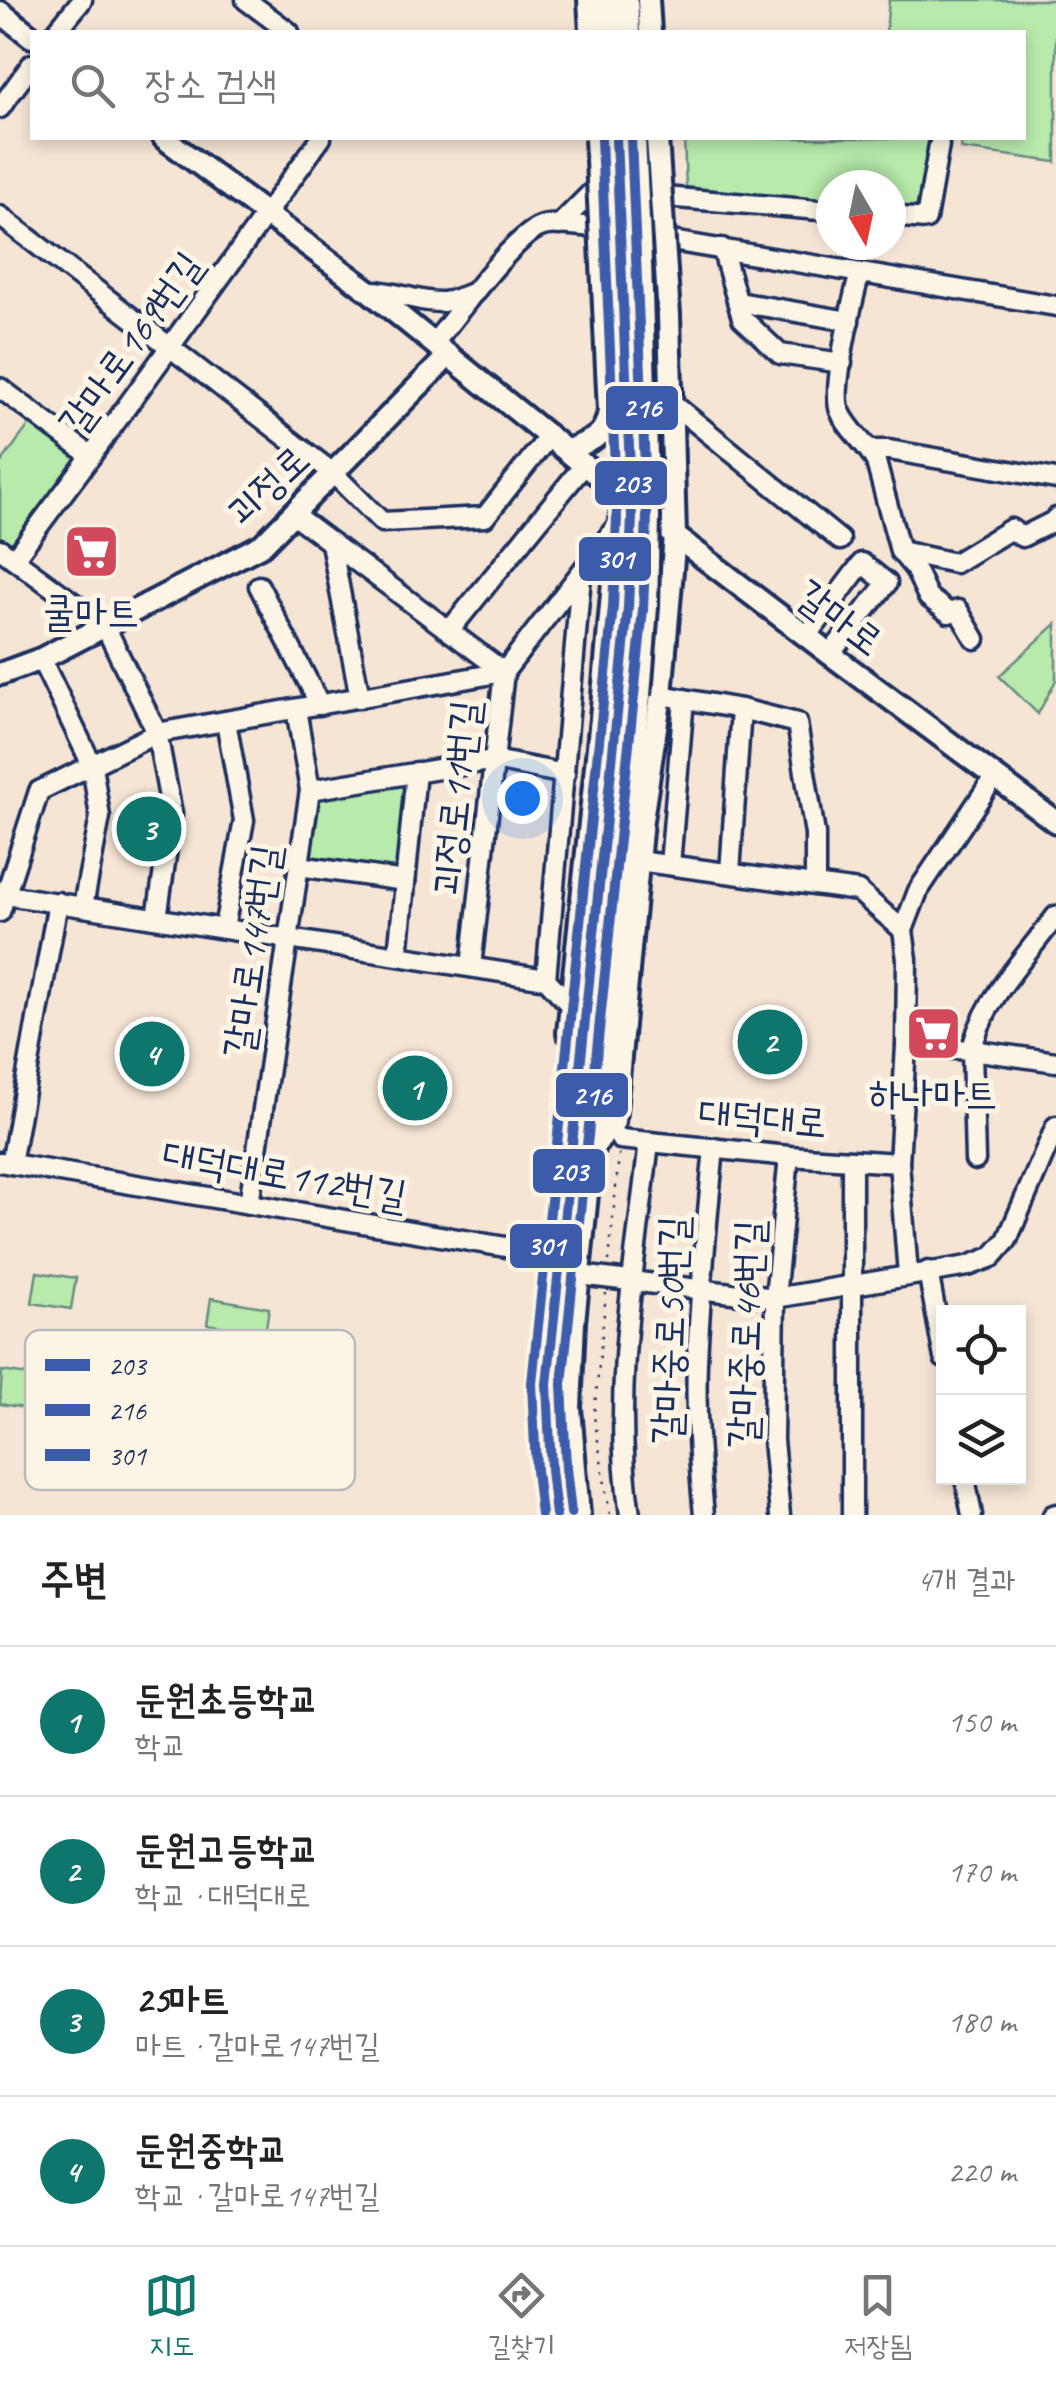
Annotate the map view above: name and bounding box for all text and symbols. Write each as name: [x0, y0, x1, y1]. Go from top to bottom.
search box: [30, 30, 1026, 140]
icon: search: [65, 58, 120, 113]
text: 장소 검색: [145, 61, 277, 108]
north arrow: [816, 170, 906, 260]
street label: 갈마로169번길: [47, 242, 214, 445]
line badge: 216: [604, 384, 680, 432]
text: 216: [623, 390, 663, 425]
street label: 괴정로: [215, 435, 320, 537]
line badge: 203: [593, 459, 669, 507]
text: 203: [612, 466, 652, 501]
supermarket icon: 쿨마트: [61, 522, 121, 582]
line badge: 301: [577, 535, 653, 583]
text: 301: [596, 541, 637, 576]
street label: 갈마로: [786, 569, 893, 667]
place label: 쿨마트: [43, 587, 139, 637]
street label: 괴정로11번길: [421, 698, 491, 899]
your location: [497, 773, 548, 824]
pin: 3: [116, 792, 182, 866]
street label: 갈마로147번길: [212, 841, 292, 1061]
pin: 2: [738, 1004, 802, 1080]
supermarket icon: 하나마트: [903, 1004, 963, 1064]
pin: 4: [120, 1016, 184, 1092]
pin: 1: [382, 1050, 448, 1126]
place label: 하나마트: [869, 1069, 997, 1119]
line badge: 216: [554, 1071, 630, 1119]
text: 216: [573, 1078, 613, 1113]
street label: 대덕대로: [697, 1087, 829, 1149]
street label: 대덕대로112번길: [159, 1129, 411, 1221]
line badge: 203: [531, 1147, 607, 1195]
text: 203: [550, 1154, 590, 1189]
street label: 갈마중로50번길: [641, 1215, 699, 1445]
street label: 갈마중로46번길: [717, 1219, 775, 1449]
line badge: 301: [508, 1222, 584, 1270]
text: 301: [527, 1228, 568, 1263]
map controls: [936, 1305, 1026, 1485]
button: locate: [936, 1305, 1026, 1395]
legend: [25, 1330, 355, 1490]
text: 203: [108, 1348, 148, 1383]
text: 216: [108, 1393, 147, 1428]
button: layers: [936, 1395, 1026, 1485]
text: 301: [108, 1438, 147, 1473]
text: 주변: [40, 1553, 108, 1606]
text: 4개 결과: [917, 1560, 1016, 1601]
text: 둔원초등학교: [135, 1676, 318, 1723]
text: 1: [65, 1701, 80, 1742]
text: 150 m: [947, 1701, 1016, 1742]
text: 학교: [135, 1725, 187, 1766]
text: 둔원고등학교: [135, 1826, 318, 1873]
text: 2: [65, 1851, 80, 1892]
text: 170 m: [947, 1851, 1016, 1892]
text: 학교 · 대덕대로: [135, 1875, 311, 1916]
text: 25마트: [135, 1976, 230, 2023]
text: 3: [65, 2001, 80, 2042]
text: 180 m: [947, 2001, 1016, 2042]
text: 마트 · 갈마로147번길: [135, 2025, 380, 2066]
text: 둔원중학교: [135, 2126, 288, 2173]
text: 4: [65, 2151, 80, 2192]
text: 220 m: [947, 2151, 1016, 2192]
text: 학교 · 갈마로147번길: [135, 2175, 380, 2216]
tab: 지도: [144, 2268, 199, 2365]
tab: 길찾기: [488, 2268, 555, 2365]
tab: 저장됨: [844, 2268, 912, 2365]

